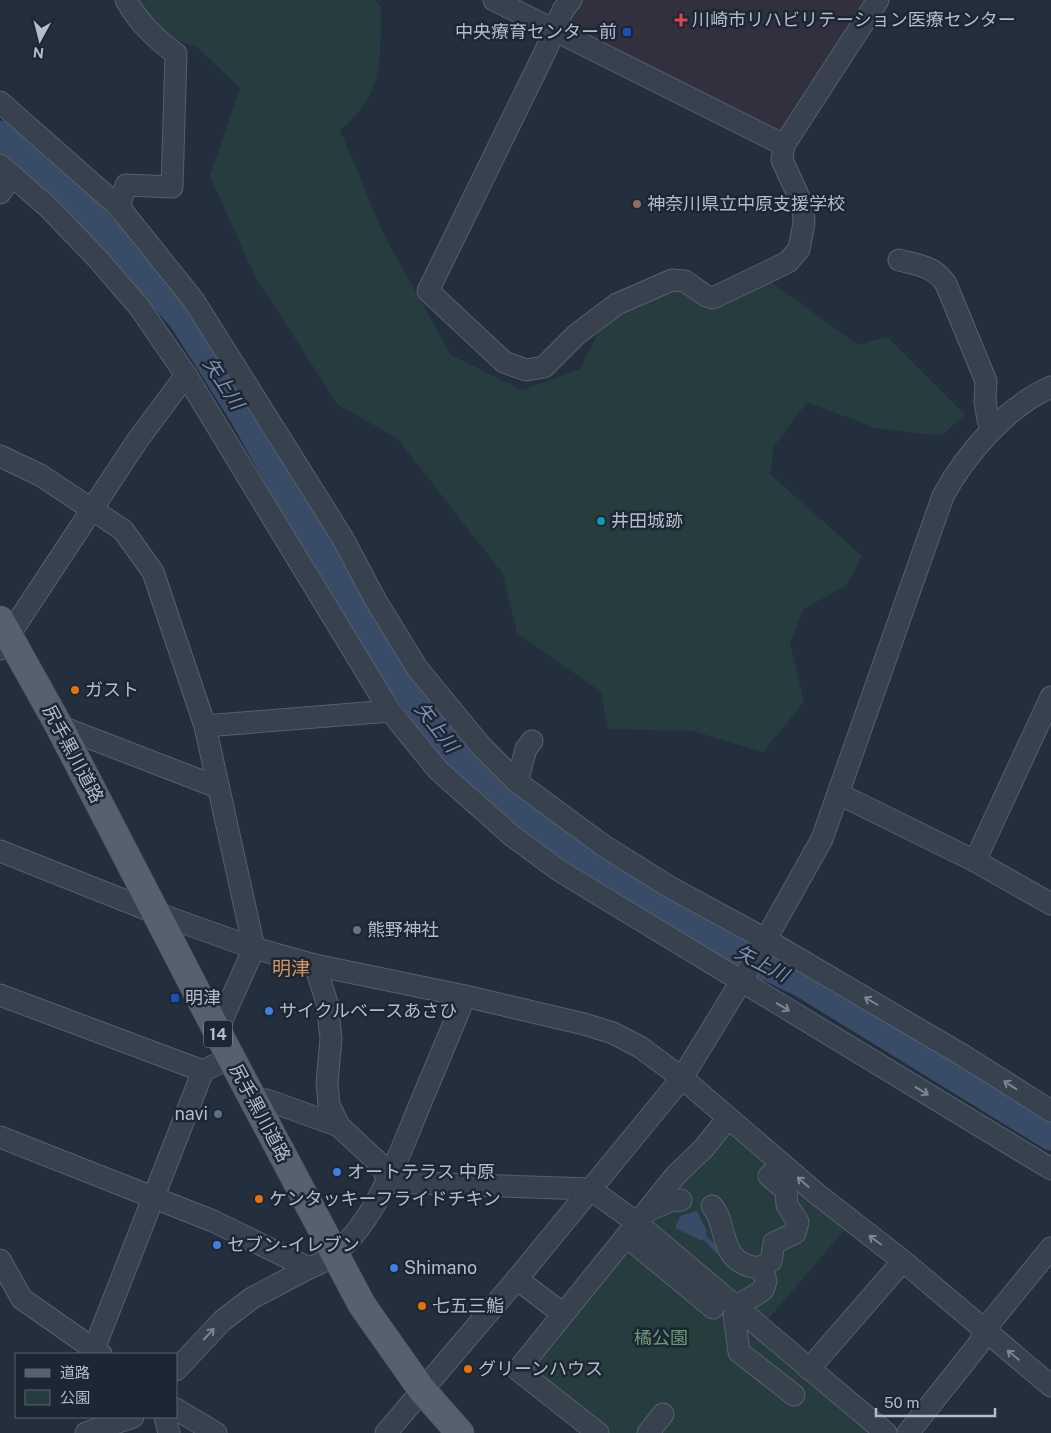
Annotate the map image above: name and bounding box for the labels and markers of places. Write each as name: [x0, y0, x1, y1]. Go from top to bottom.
place label: 川崎市リハビリテーション医療センター: [692, 9, 1016, 30]
marker: 川崎市リハビリテーション医療センター: [674, 13, 688, 27]
place label: 中央療育センター前: [455, 21, 617, 42]
marker: 中央療育センター前: [621, 26, 633, 38]
place label: 神奈川県立中原支援学校: [647, 193, 845, 214]
marker: 神奈川県立中原支援学校: [631, 198, 643, 210]
place label: 井田城跡: [611, 510, 683, 531]
marker: 井田城跡: [595, 515, 607, 527]
place label: ガスト: [85, 679, 139, 700]
marker: ガスト: [69, 684, 81, 696]
place label: 熊野神社: [367, 919, 439, 940]
marker: 熊野神社: [351, 924, 363, 936]
place label: 明津: [185, 987, 221, 1008]
marker: 明津: [169, 992, 181, 1004]
place label: サイクルベースあさひ: [279, 1000, 457, 1021]
marker: サイクルベースあさひ: [263, 1005, 275, 1017]
place label: navi: [174, 1103, 208, 1124]
marker: navi: [212, 1108, 224, 1120]
place label: オートテラス 中原: [347, 1161, 495, 1182]
marker: オートテラス 中原: [331, 1166, 343, 1178]
place label: ケンタッキーフライドチキン: [269, 1188, 501, 1209]
marker: ケンタッキーフライドチキン: [253, 1193, 265, 1205]
place label: セブン-イレブン: [227, 1234, 360, 1255]
marker: セブン-イレブン: [211, 1239, 223, 1251]
place label: Shimano: [404, 1257, 477, 1278]
marker: Shimano: [388, 1262, 400, 1274]
place label: 七五三鮨: [432, 1295, 504, 1316]
marker: 七五三鮨: [416, 1300, 428, 1312]
place label: グリーンハウス: [478, 1358, 603, 1379]
marker: グリーンハウス: [462, 1363, 474, 1375]

